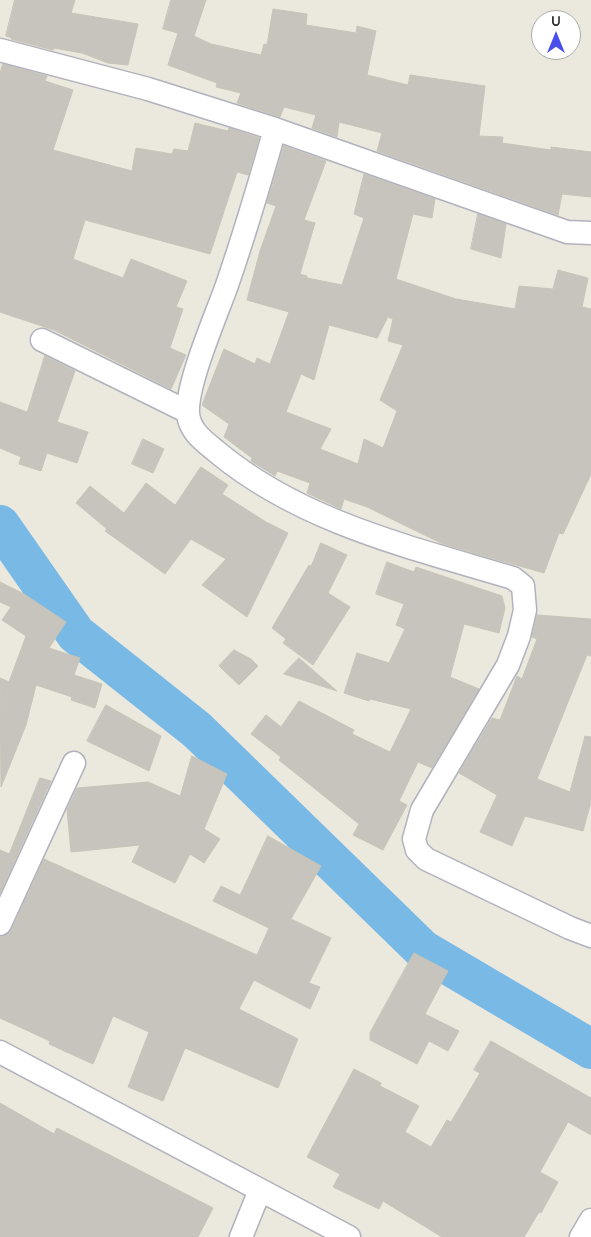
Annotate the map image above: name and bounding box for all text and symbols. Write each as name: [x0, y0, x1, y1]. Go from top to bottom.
north arrow: [531, 10, 581, 60]
text: U: [551, 12, 561, 30]

